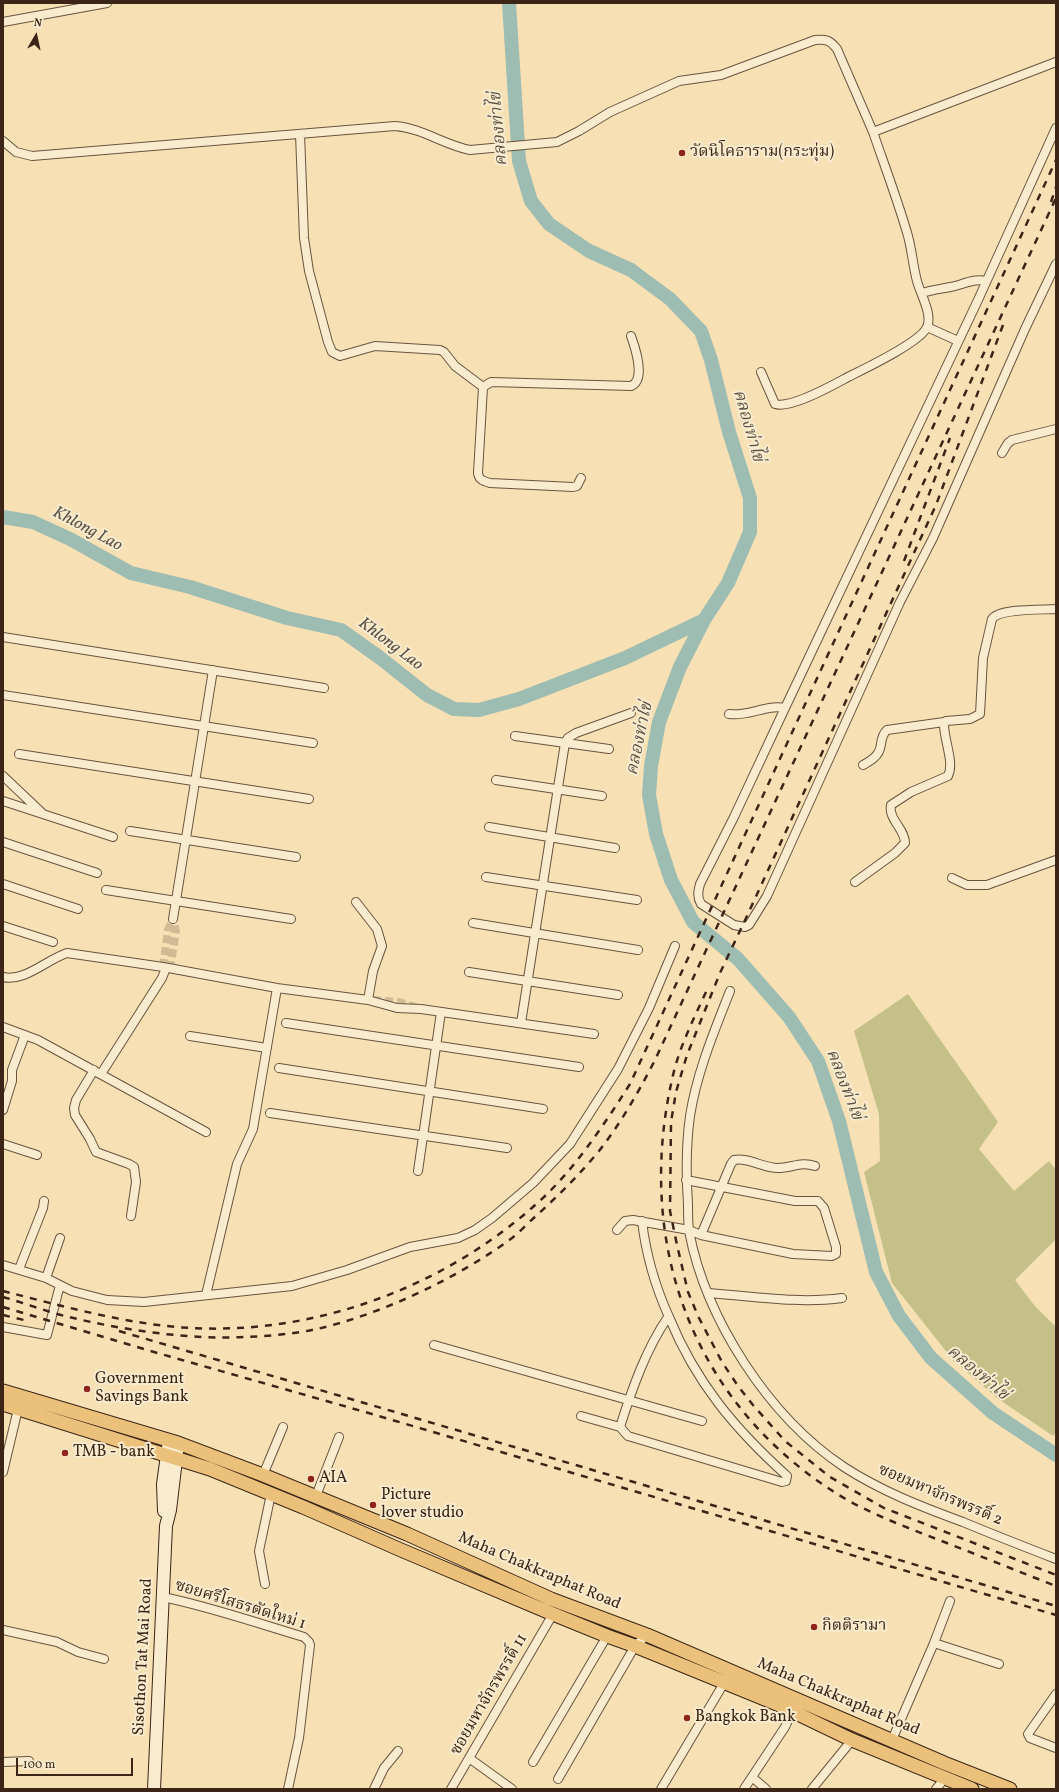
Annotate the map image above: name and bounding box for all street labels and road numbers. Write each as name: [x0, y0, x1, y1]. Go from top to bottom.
street label: ซอยมหาจักรพรรดิ์ 2: [875, 1461, 1005, 1531]
street label: Maha Chakkraphat Road: [455, 1529, 623, 1615]
street label: ซอยศรีโสธรตัดใหม่ 1: [172, 1577, 308, 1635]
street label: Sisothon Tat Mai Road: [130, 1578, 158, 1736]
street label: ซอยมหาจักรพรรดิ์ 11: [447, 1631, 533, 1759]
street label: Maha Chakkraphat Road: [754, 1655, 922, 1741]

